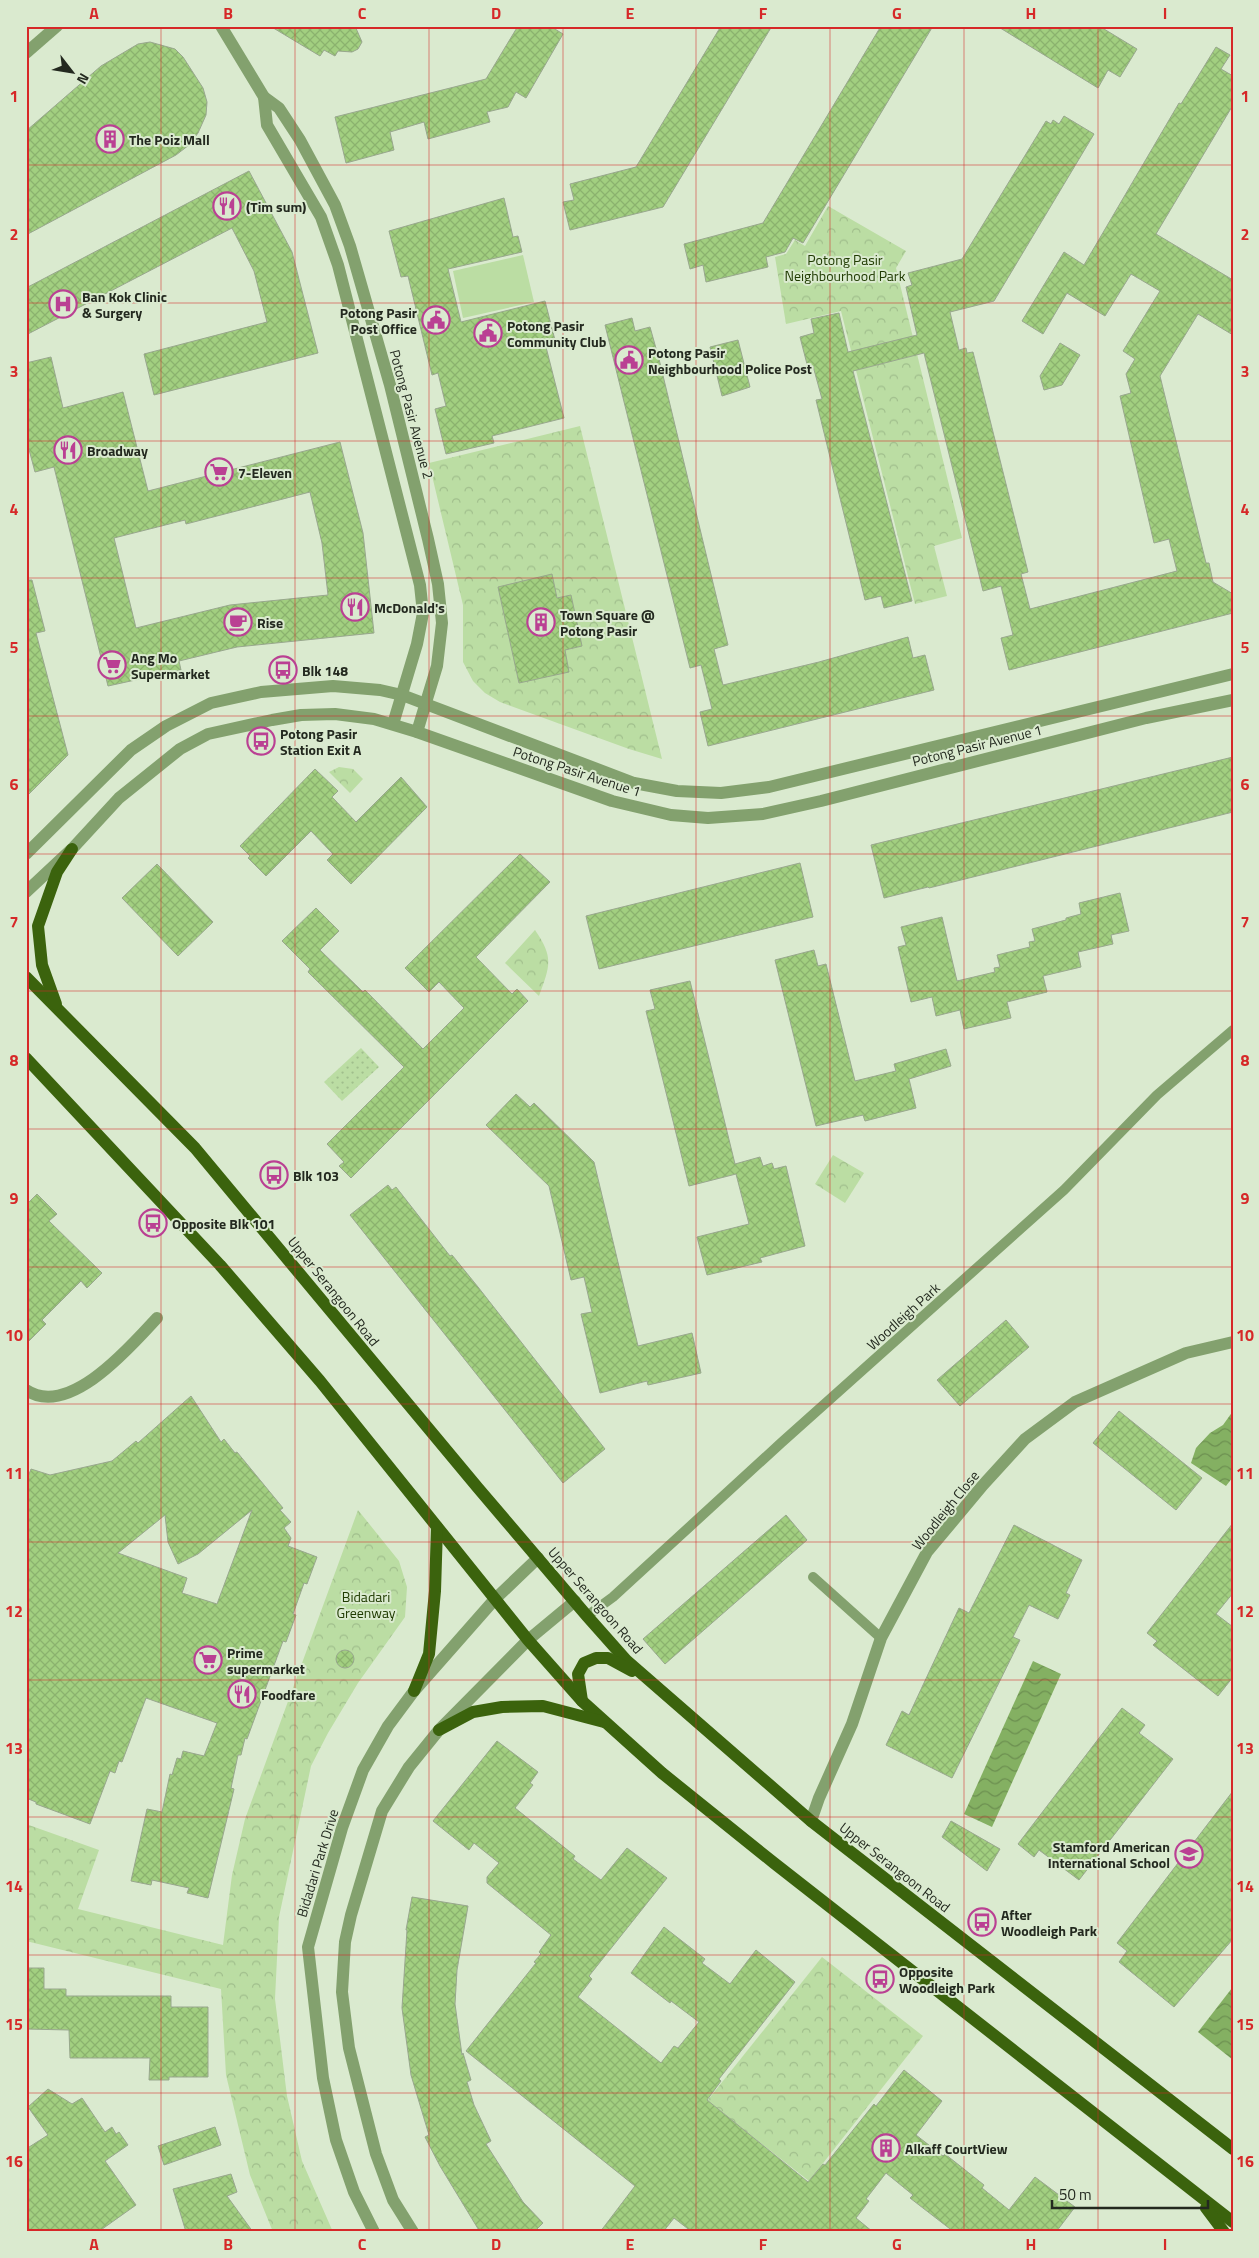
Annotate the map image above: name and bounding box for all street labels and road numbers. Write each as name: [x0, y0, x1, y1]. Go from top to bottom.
street label: Potong Pasir Avenue 2: [385, 347, 439, 481]
street label: Potong Pasir Avenue 1: [910, 719, 1044, 771]
street label: Potong Pasir Avenue 1: [510, 740, 644, 802]
street label: Upper Serangoon Road: [283, 1232, 385, 1350]
street label: Woodleigh Park: [862, 1277, 945, 1355]
street label: Woodleigh Close: [906, 1466, 984, 1554]
street label: Upper Serangoon Road: [544, 1542, 648, 1658]
street label: Bidadari Park Drive: [291, 1806, 343, 1920]
street label: Upper Serangoon Road: [835, 1817, 955, 1917]

